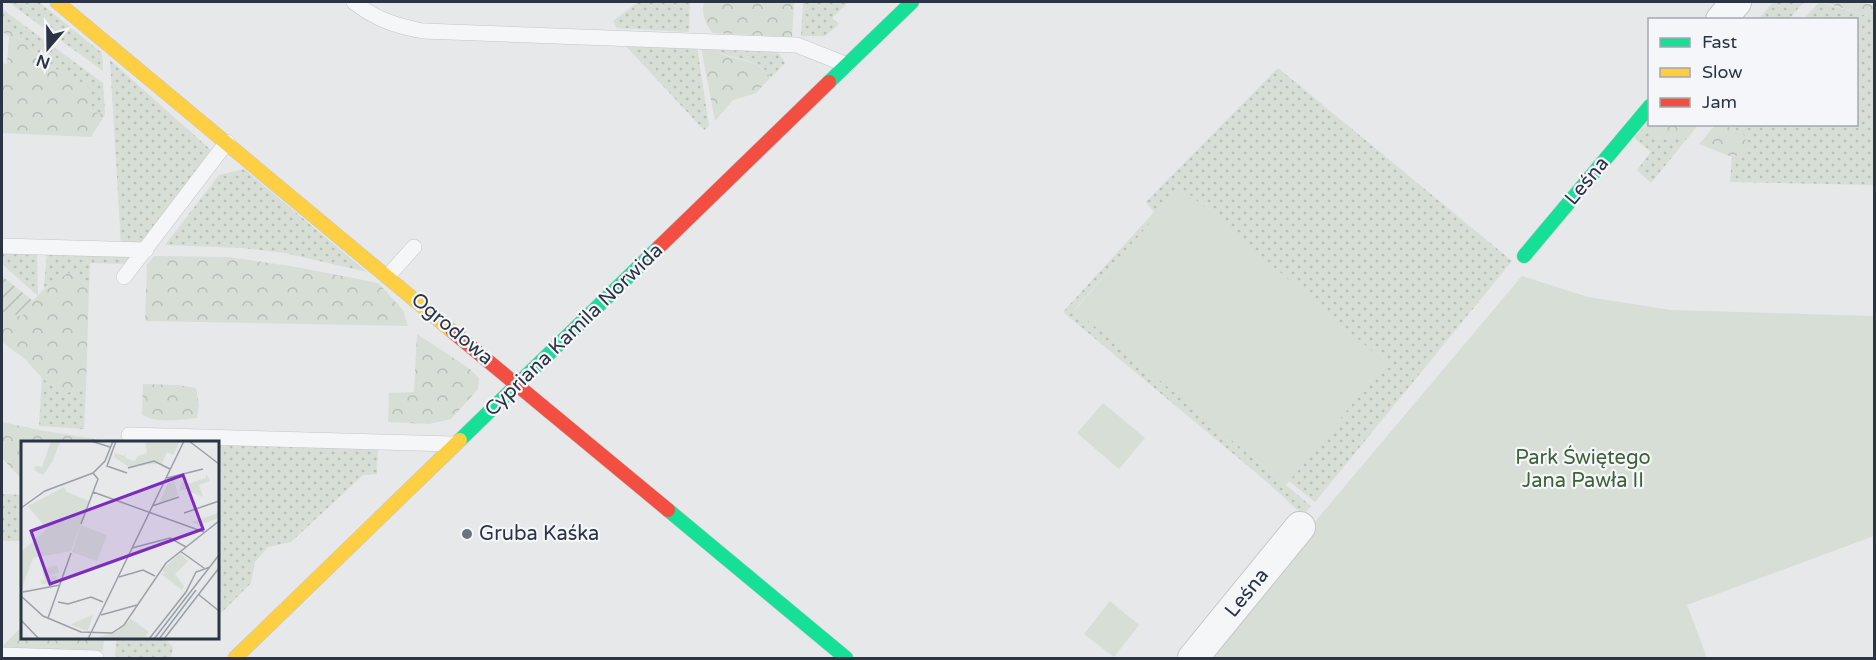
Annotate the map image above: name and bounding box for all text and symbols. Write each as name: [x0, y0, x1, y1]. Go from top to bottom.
north arrow: [18, 18, 78, 78]
legend: [1648, 18, 1858, 126]
text: Fast: [1702, 31, 1737, 53]
text: N: [34, 50, 53, 73]
text: Slow: [1702, 61, 1743, 83]
text: Jam: [1702, 91, 1737, 113]
street label: Leśna: [1560, 152, 1614, 210]
street label: Cypriana Kamila Norwida: [480, 239, 668, 421]
street label: Ogrodowa: [406, 288, 498, 370]
inset map: [21, 441, 219, 639]
park label: Park Świętego Jana Pawła II: [1515, 445, 1651, 493]
place label: Gruba Kaśka: [479, 522, 599, 546]
marker: Gruba Kaśka: [460, 527, 474, 541]
street label: Leśna: [1220, 564, 1274, 622]

